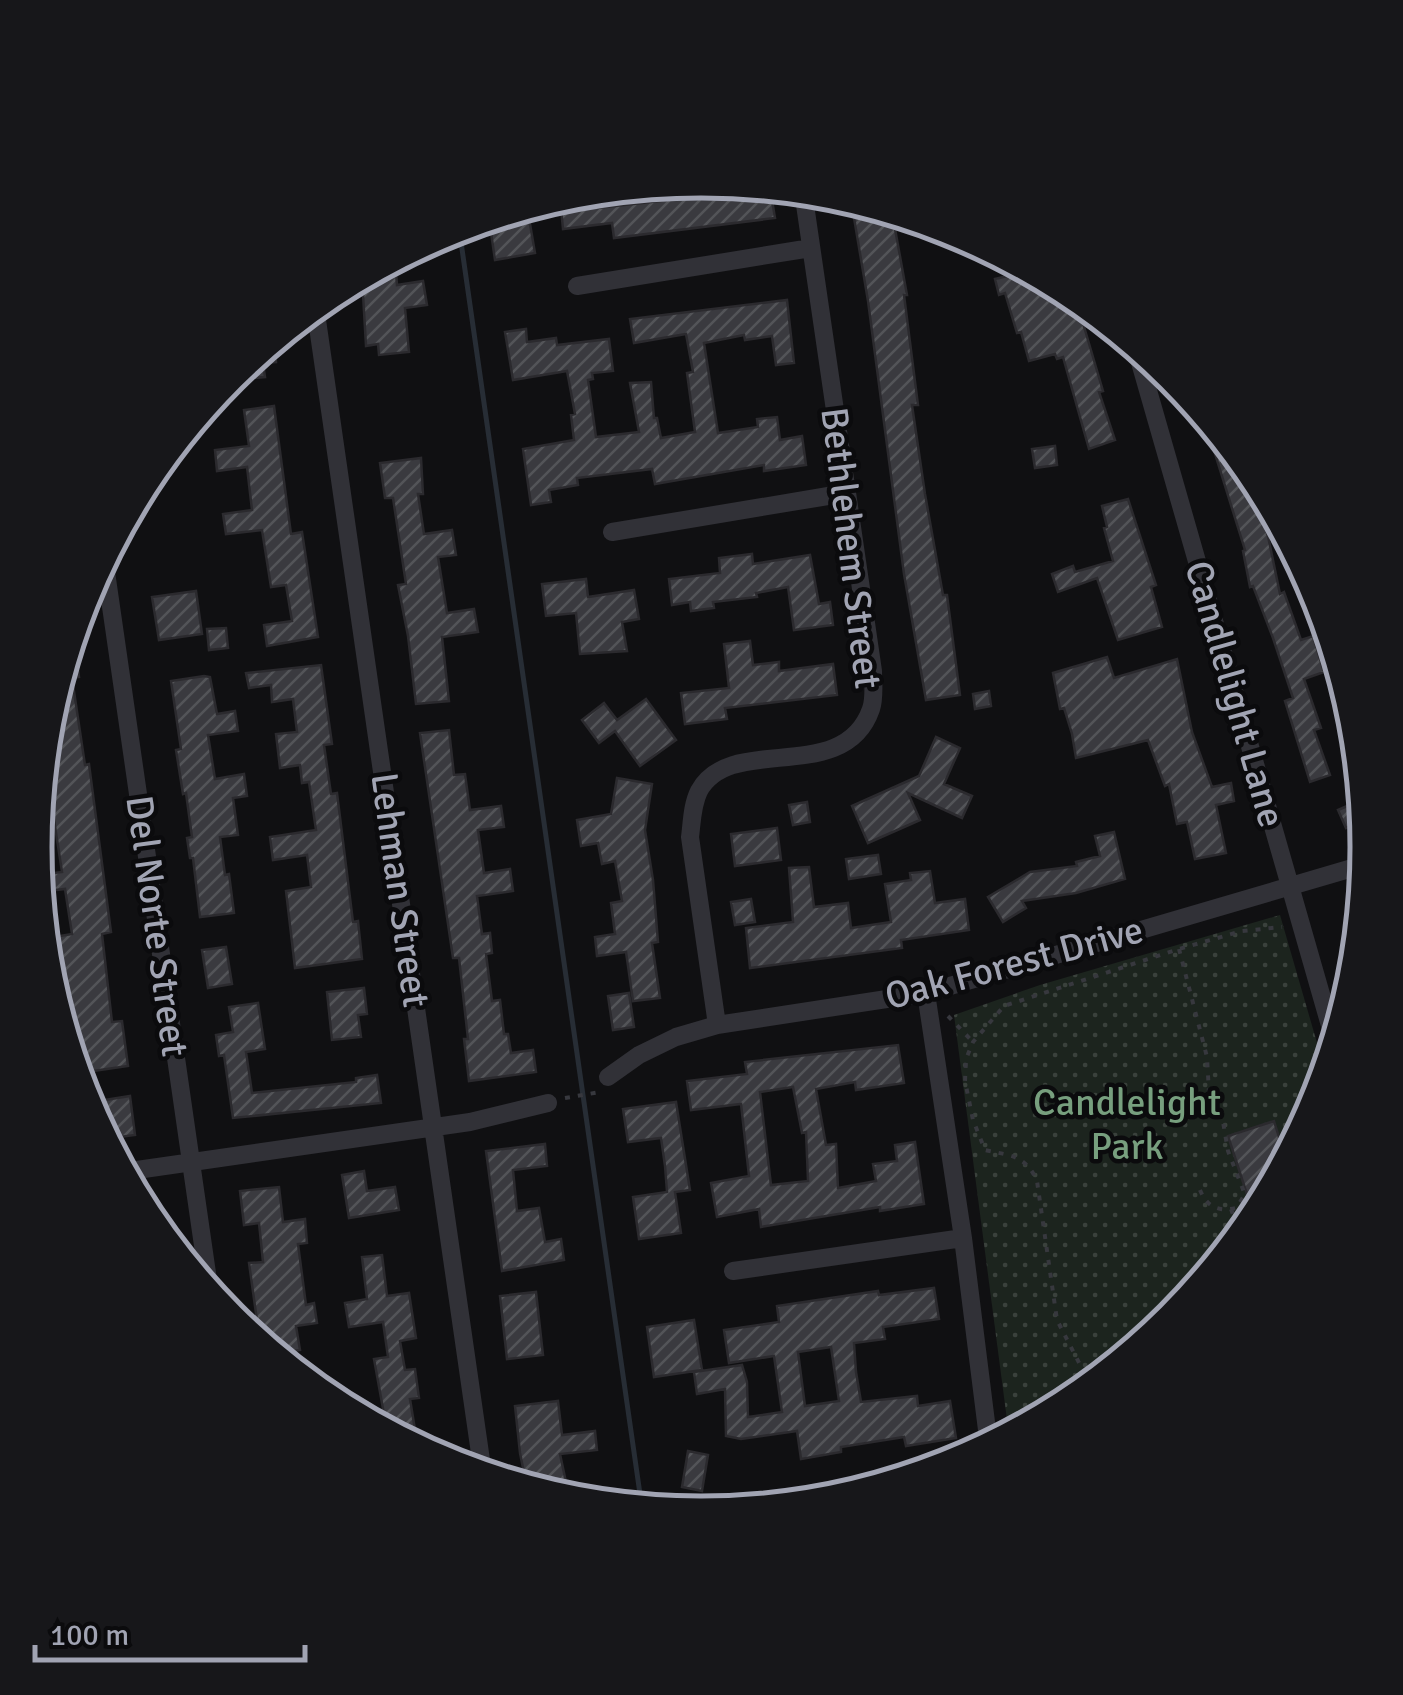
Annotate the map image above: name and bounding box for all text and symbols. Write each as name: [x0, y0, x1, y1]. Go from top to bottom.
street label: Bethlehem Street: [810, 405, 892, 691]
street label: Candlelight Lane: [1175, 555, 1295, 833]
street label: Lehman Street: [360, 770, 440, 1010]
street label: Del Norte Street: [115, 793, 199, 1059]
street label: Oak Forest Drive: [880, 906, 1148, 1020]
park label: Candlelight Park: [1033, 1079, 1221, 1170]
scale bar: [35, 1600, 305, 1662]
text: 100 m: [50, 1617, 129, 1654]

